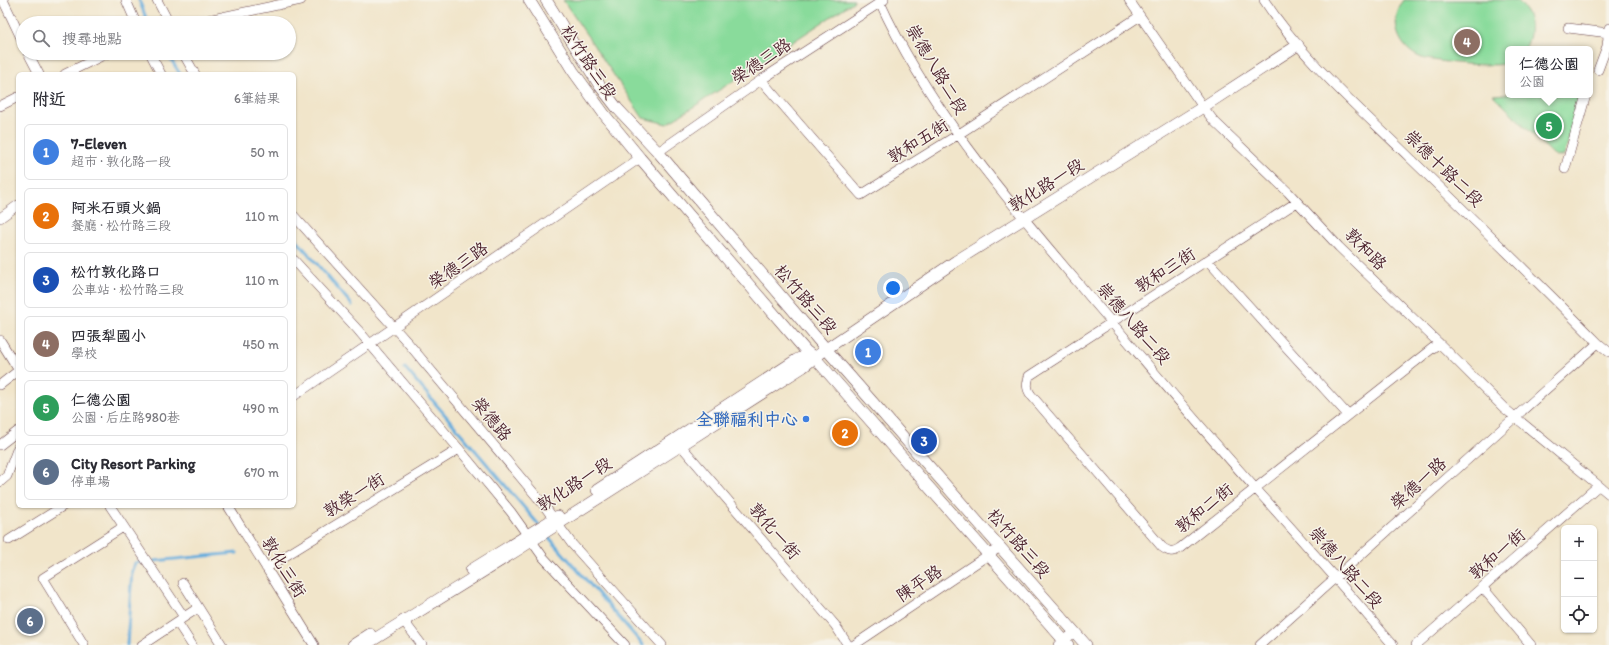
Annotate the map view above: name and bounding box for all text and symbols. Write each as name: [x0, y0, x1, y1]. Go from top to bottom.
search box: [16, 16, 296, 60]
street label: 崇德八路二段: [902, 20, 972, 118]
street label: 松竹路三段: [557, 21, 621, 103]
icon: search: [30, 27, 52, 49]
pin: 4: [1454, 27, 1480, 57]
text: 搜尋地點: [62, 30, 122, 48]
street label: 榮德三路: [727, 34, 795, 88]
popup: [1505, 46, 1593, 98]
text: 仁德公園: [1519, 55, 1579, 73]
text: 公園: [1519, 74, 1545, 89]
text: 附近: [32, 89, 66, 109]
text: 6筆結果: [234, 91, 280, 106]
pin: 5: [1536, 111, 1562, 141]
street label: 敦和五街: [884, 115, 952, 167]
street label: 崇德十路二段: [1400, 125, 1488, 211]
text: 7-Eleven: [71, 135, 127, 153]
text: 1: [43, 145, 49, 160]
text: 50 m: [250, 145, 279, 160]
text: 超市 · 敦化路一段: [71, 154, 171, 169]
street label: 敦化路一段: [1005, 154, 1087, 216]
text: 阿米石頭火鍋: [71, 199, 161, 217]
text: 2: [43, 209, 49, 224]
text: 110 m: [245, 209, 279, 224]
text: 餐廳 · 松竹路三段: [71, 218, 171, 233]
street label: 敦和路: [1341, 224, 1391, 274]
street label: 榮德三路: [424, 237, 492, 293]
street label: 敦和三街: [1131, 243, 1199, 297]
street label: 松竹路三段: [771, 260, 841, 338]
text: 松竹敦化路口: [71, 263, 161, 281]
text: 3: [42, 273, 50, 288]
text: 110 m: [245, 273, 279, 288]
your location: [883, 278, 903, 298]
street label: 崇德八路二段: [1093, 278, 1175, 368]
text: 公車站 · 松竹路三段: [71, 282, 184, 297]
text: 四張犁國小: [71, 327, 146, 345]
text: 4: [42, 337, 50, 352]
text: 450 m: [242, 337, 279, 352]
pin: 1: [855, 337, 881, 367]
text: 學校: [71, 346, 97, 361]
text: 仁德公園: [71, 391, 131, 409]
street label: 榮德路: [468, 393, 516, 445]
text: 5: [43, 401, 49, 416]
text: 490 m: [243, 401, 279, 416]
place label: 全聯福利中心: [696, 409, 798, 429]
text: 公園 · 后庄路980巷: [71, 410, 180, 425]
marker: 全聯福利中心: [801, 414, 811, 424]
pin: 2: [832, 418, 858, 448]
pin: 3: [911, 426, 937, 456]
street label: 敦化路一段: [533, 452, 615, 516]
street label: 榮德一路: [1386, 453, 1450, 513]
text: City Resort Parking: [71, 455, 195, 473]
text: 6: [43, 465, 49, 480]
text: 670 m: [244, 465, 279, 480]
street label: 敦榮一街: [320, 469, 388, 521]
text: 停車場: [71, 474, 110, 489]
street label: 敦和二街: [1171, 479, 1237, 537]
street label: 敦化一街: [745, 499, 805, 563]
street label: 松竹路三段: [984, 504, 1054, 582]
street label: 崇德八路二段: [1305, 522, 1387, 612]
street label: 敦和一街: [1465, 524, 1529, 584]
map controls: [1561, 525, 1597, 633]
button: +: [1561, 525, 1597, 561]
street label: 敦化三街: [258, 533, 310, 601]
street label: 陳平路: [892, 560, 946, 606]
button: −: [1561, 561, 1597, 597]
button: locate: [1561, 597, 1597, 633]
pin: 6: [17, 606, 43, 636]

